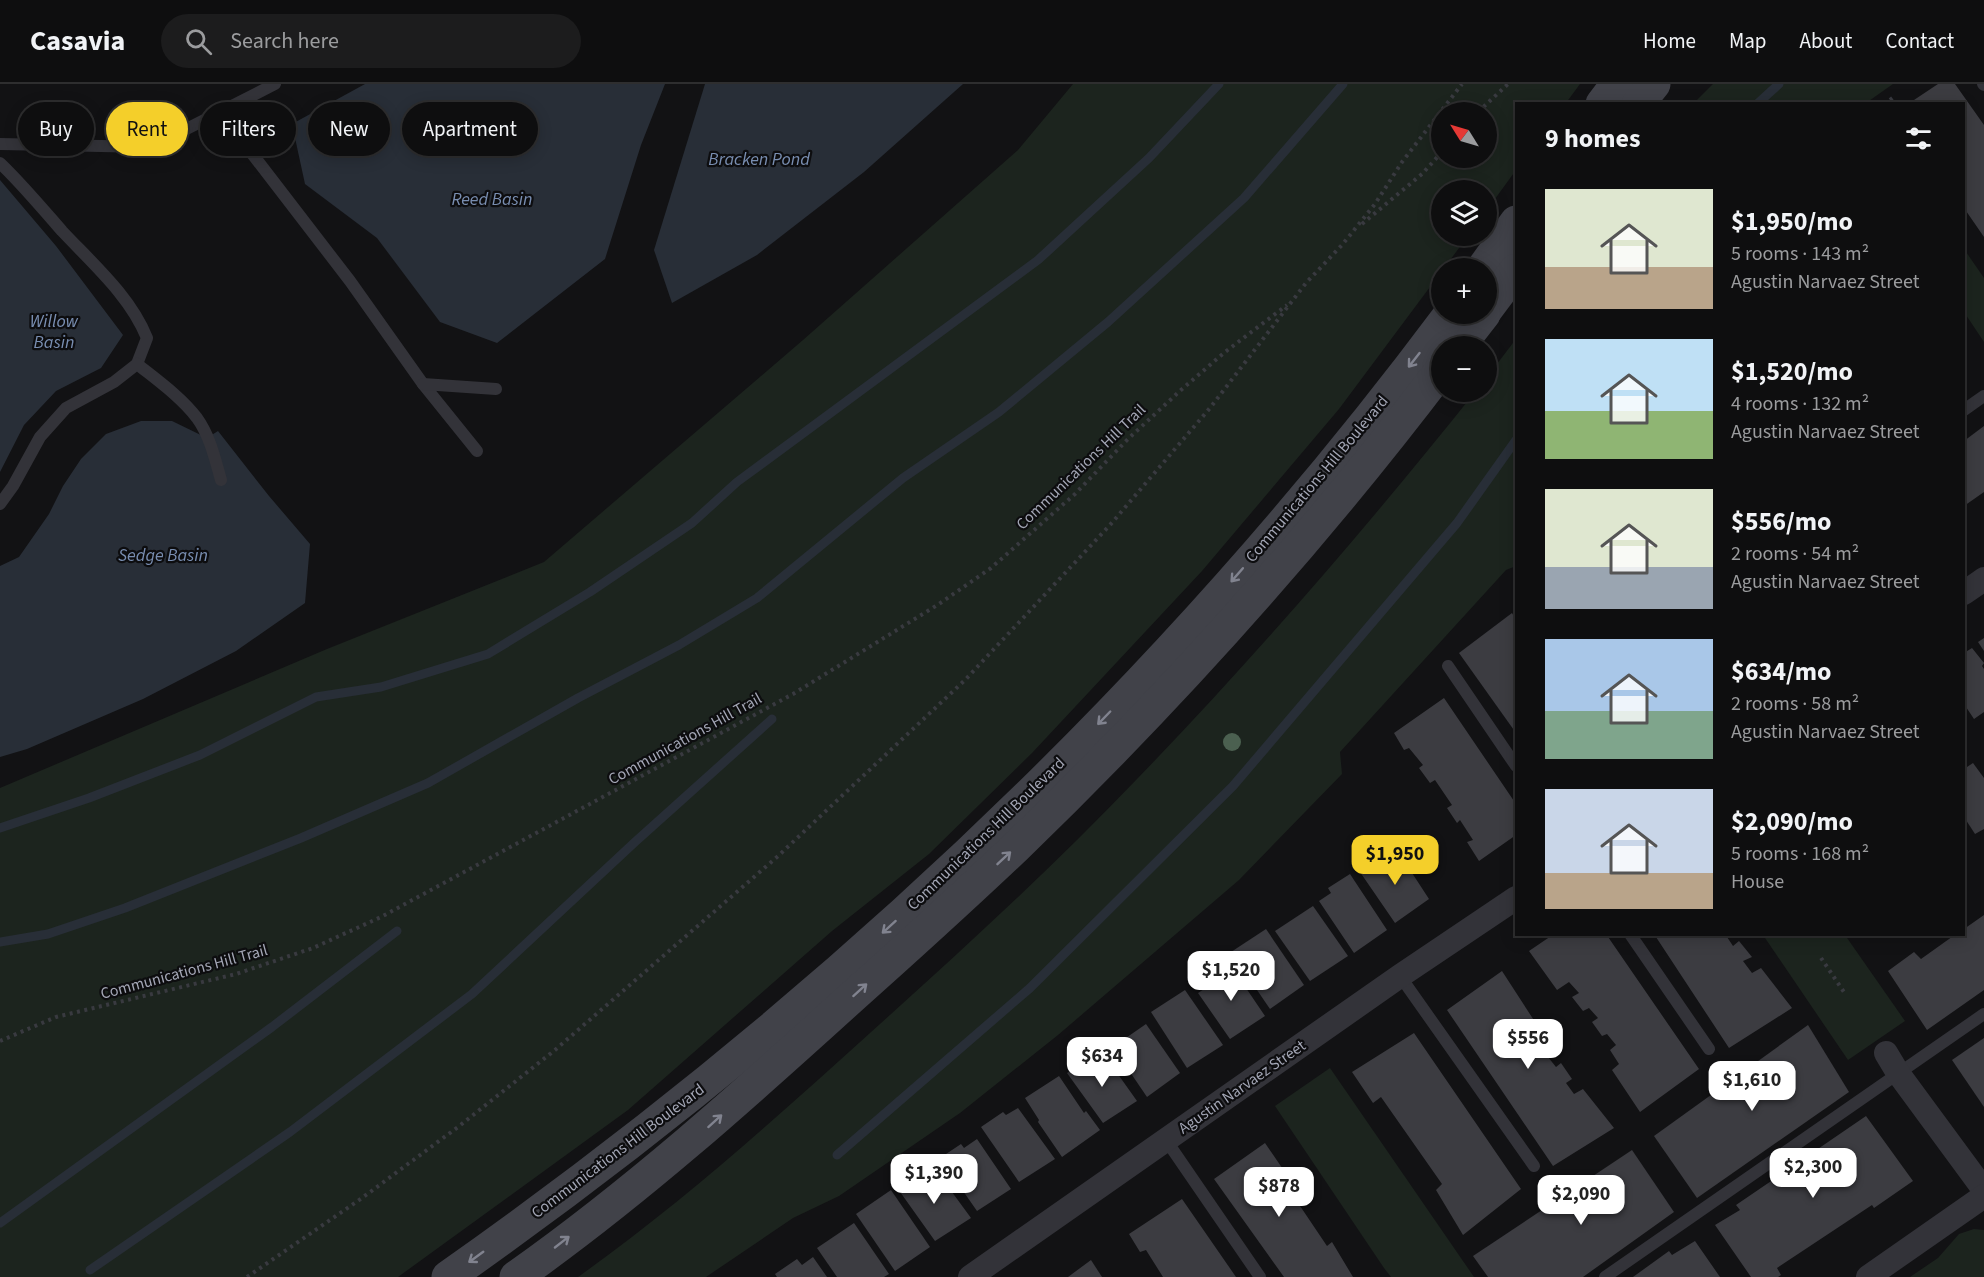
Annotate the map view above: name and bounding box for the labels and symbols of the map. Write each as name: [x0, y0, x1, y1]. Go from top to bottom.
north arrow: [1431, 102, 1497, 168]
water label: Bracken Pond: [708, 147, 810, 172]
water label: Reed Basin: [451, 187, 533, 212]
water label: Willow Basin: [30, 309, 79, 355]
one-way arrow: [1408, 352, 1421, 368]
street label: Communications Hill Boulevard: [1241, 391, 1393, 567]
street label: Communications Hill Trail: [1011, 399, 1151, 535]
water label: Sedge Basin: [118, 543, 208, 568]
one-way arrow: [1230, 567, 1244, 582]
street label: Communications Hill Trail: [604, 688, 766, 790]
one-way arrow: [1097, 711, 1112, 726]
street label: Communications Hill Boulevard: [902, 753, 1070, 915]
pin: $1,950: [1346, 835, 1444, 886]
one-way arrow: [996, 851, 1011, 865]
one-way arrow: [882, 920, 897, 934]
street label: Communications Hill Trail: [98, 939, 270, 1005]
pin: $1,520: [1182, 951, 1280, 1002]
one-way arrow: [852, 983, 867, 997]
pin: $556: [1492, 1019, 1564, 1070]
street label: Agustin Narvaez Street: [1174, 1034, 1311, 1139]
pin: $634: [1066, 1037, 1138, 1088]
pin: $1,610: [1703, 1061, 1801, 1112]
street label: Communications Hill Boulevard: [527, 1079, 709, 1223]
one-way arrow: [707, 1114, 722, 1128]
pin: $2,300: [1764, 1148, 1862, 1199]
pin: $1,390: [885, 1154, 983, 1205]
pin: $878: [1243, 1167, 1315, 1218]
pin: $2,090: [1532, 1175, 1630, 1226]
one-way arrow: [554, 1235, 570, 1248]
one-way arrow: [468, 1251, 484, 1263]

